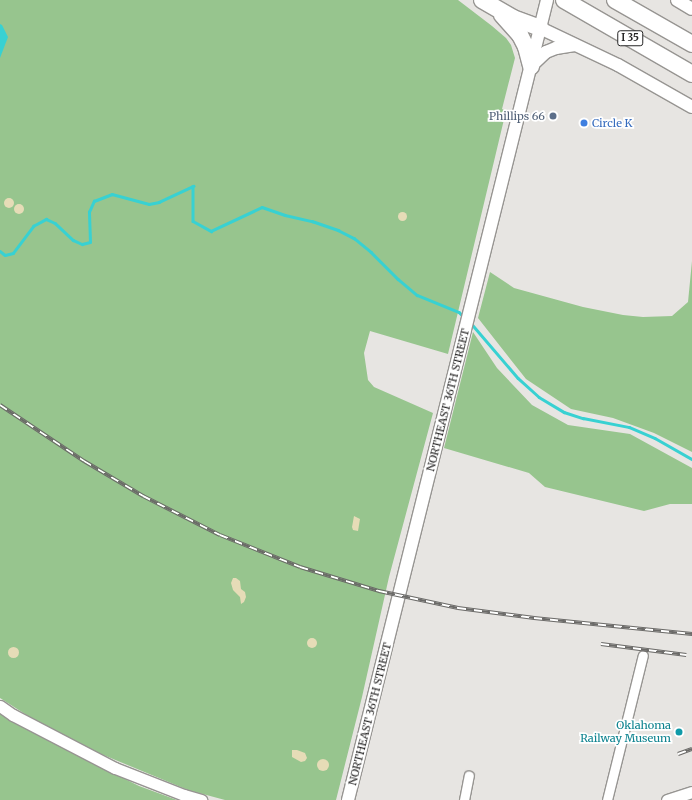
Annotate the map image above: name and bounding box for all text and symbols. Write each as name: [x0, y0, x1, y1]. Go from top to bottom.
road number: I 35: [617, 30, 643, 46]
place label: Phillips 66: [489, 109, 545, 123]
marker: Phillips 66: [548, 111, 558, 121]
place label: Circle K: [592, 116, 632, 130]
marker: Circle K: [579, 118, 589, 128]
street label: NORTHEAST 36TH STREET: [424, 327, 472, 473]
street label: NORTHEAST 36TH STREET: [346, 641, 394, 787]
place label: Oklahoma Railway Museum: [580, 719, 671, 745]
marker: Oklahoma Railway Museum: [674, 727, 684, 737]

